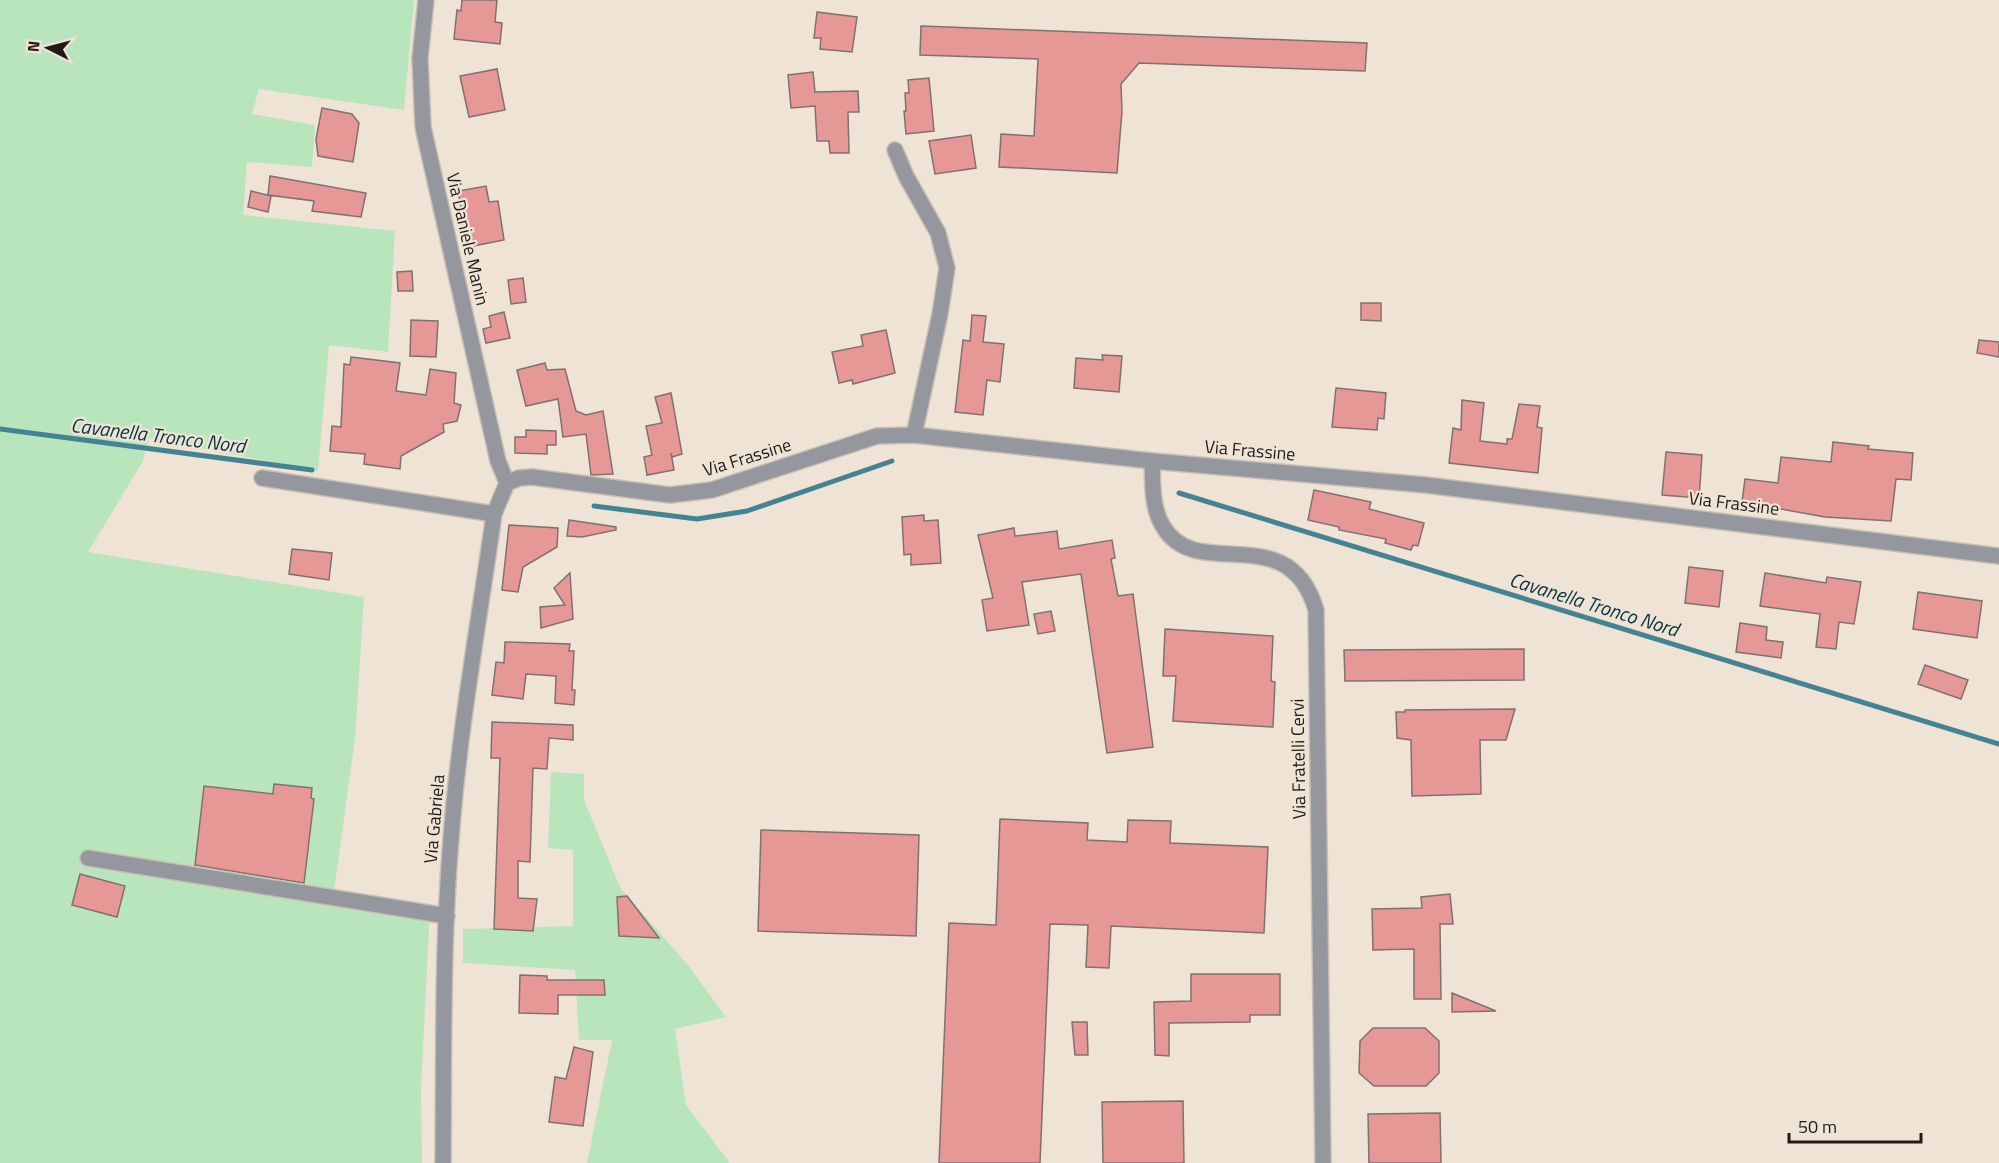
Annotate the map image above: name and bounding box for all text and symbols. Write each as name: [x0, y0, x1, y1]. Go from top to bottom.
north arrow: [18, 18, 78, 78]
text: N: [21, 40, 46, 53]
street label: Via Daniele Manin: [440, 170, 496, 308]
water label: Cavanella Tronco Nord: [69, 409, 249, 461]
street label: Via Frassine: [699, 431, 795, 483]
street label: Via Frassine: [1203, 433, 1297, 467]
street label: Via Frassine: [1687, 484, 1781, 522]
water label: Cavanella Tronco Nord: [1506, 564, 1684, 645]
street label: Via Fratelli Cervi: [1283, 698, 1313, 820]
street label: Via Gabriela: [417, 773, 451, 865]
scale bar: [1789, 1106, 1921, 1144]
text: 50 m: [1798, 1113, 1837, 1140]

